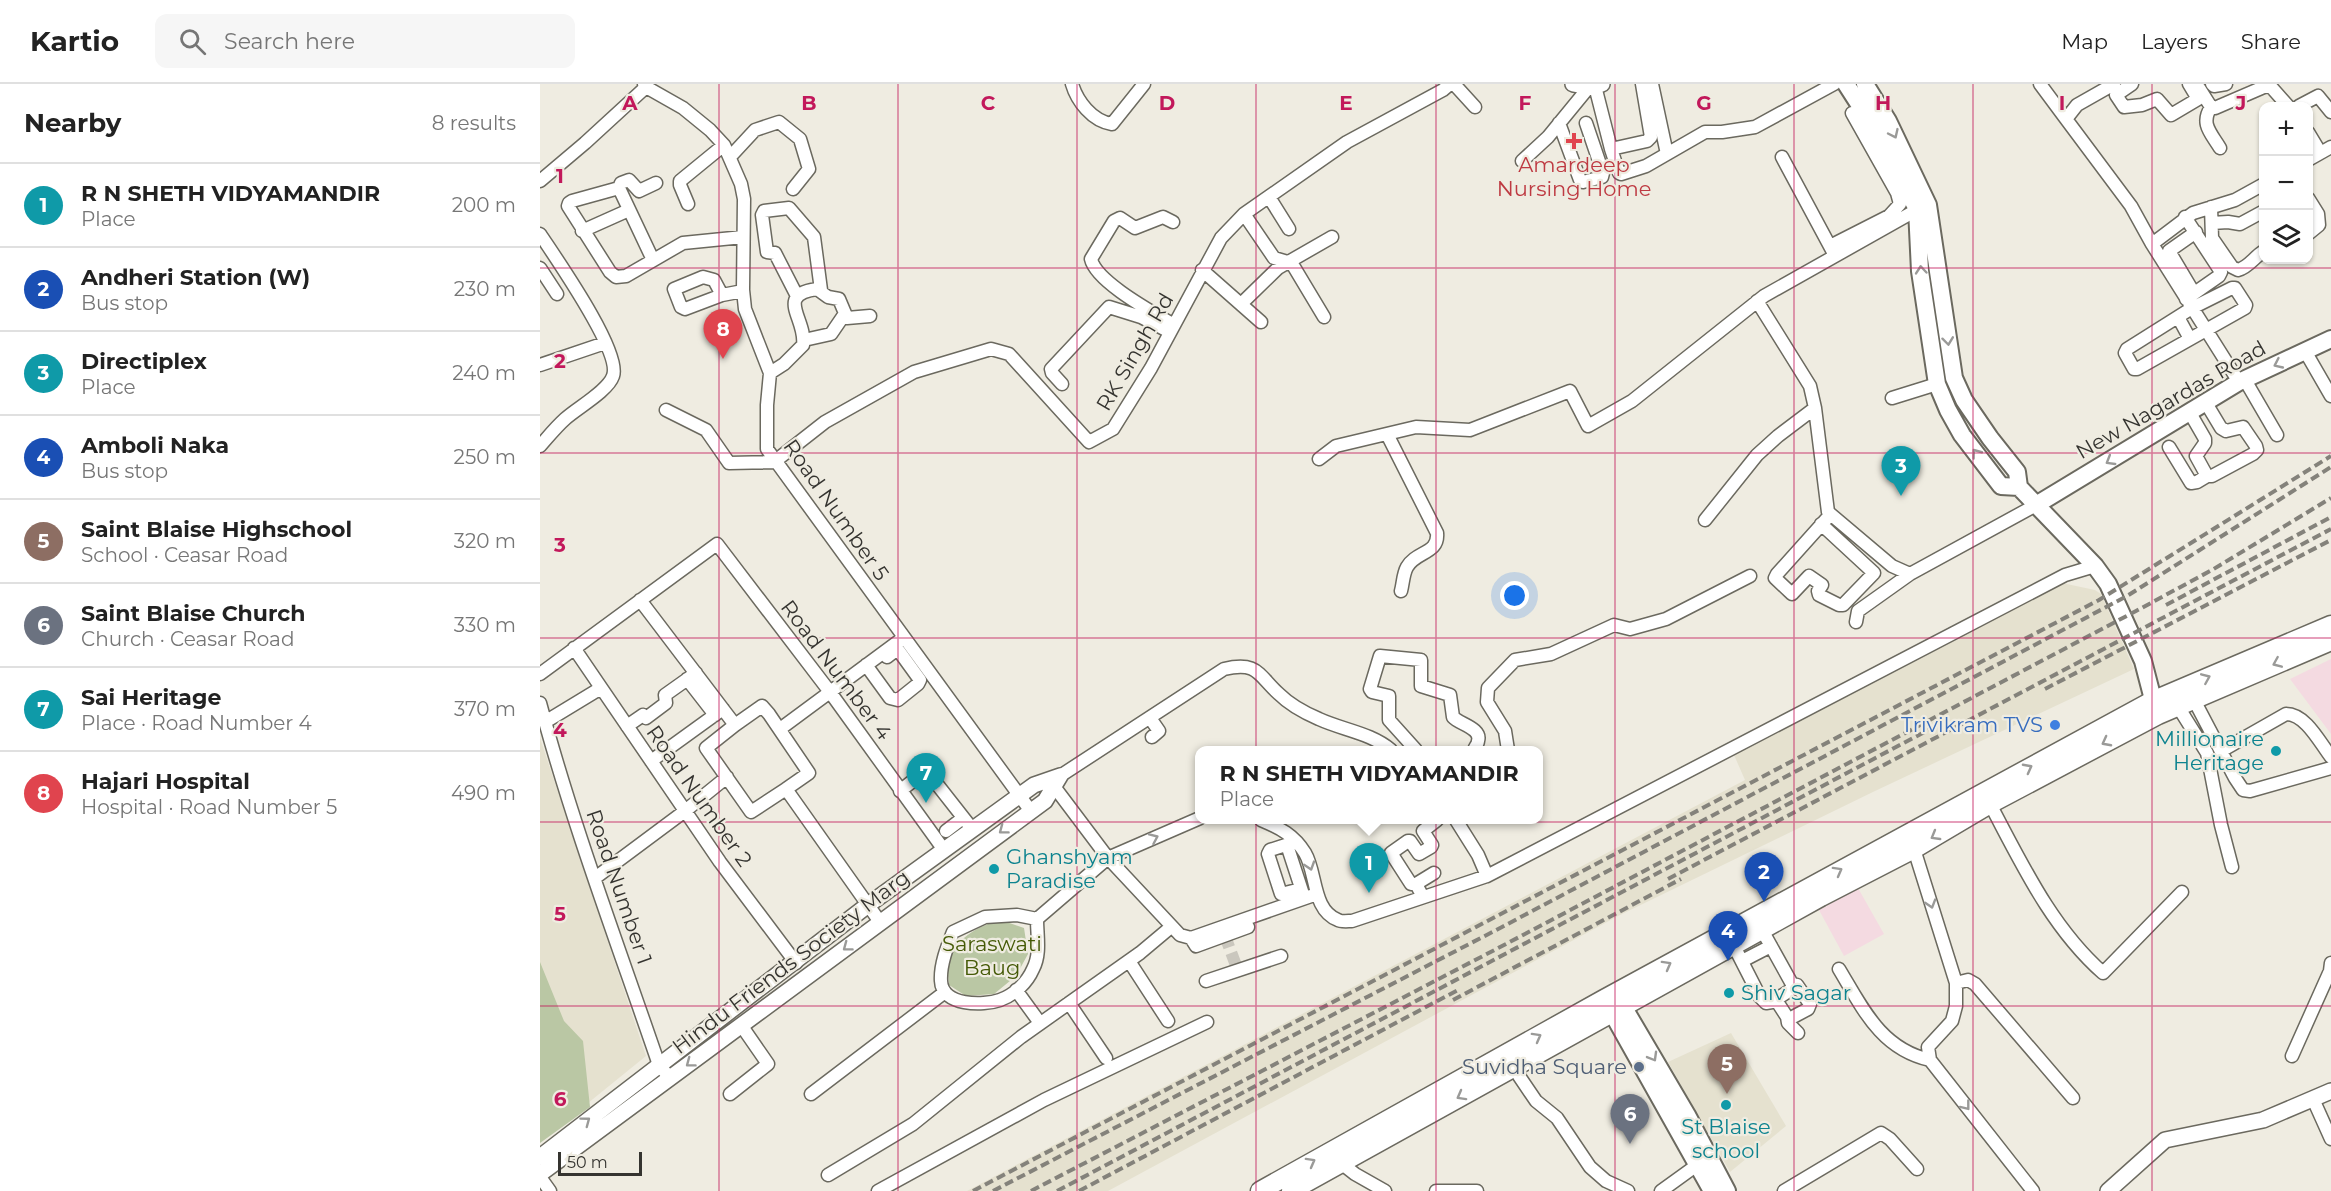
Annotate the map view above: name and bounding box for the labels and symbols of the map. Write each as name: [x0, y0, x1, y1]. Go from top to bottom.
text: A: [621, 91, 638, 115]
text: B: [801, 91, 817, 115]
text: C: [981, 91, 996, 115]
text: D: [1159, 91, 1175, 115]
text: E: [1339, 91, 1353, 115]
text: F: [1519, 91, 1532, 115]
text: G: [1696, 91, 1712, 115]
text: H: [1875, 91, 1891, 115]
text: I: [2059, 91, 2065, 115]
text: J: [2235, 91, 2246, 115]
one-way arrow: [1887, 128, 1899, 139]
marker: Amardeep Nursing Home: [1565, 132, 1583, 150]
place label: Amardeep Nursing Home: [1497, 152, 1651, 201]
text: 1: [556, 164, 564, 188]
one-way arrow: [1915, 266, 1928, 275]
street label: RK Singh Rd: [1091, 288, 1178, 415]
pin: 8: [704, 310, 742, 359]
street label: New Nagardas Road: [2071, 335, 2270, 464]
one-way arrow: [1942, 337, 1954, 346]
text: 2: [554, 349, 566, 373]
one-way arrow: [2274, 356, 2285, 368]
street label: Road Number 5: [778, 434, 894, 585]
pin: 3: [1882, 446, 1920, 496]
one-way arrow: [1973, 449, 1984, 460]
one-way arrow: [2106, 454, 2116, 466]
text: 3: [553, 533, 566, 557]
your location: [1500, 581, 1529, 610]
street label: Road Number 4: [776, 595, 897, 745]
one-way arrow: [2272, 656, 2283, 668]
one-way arrow: [2200, 673, 2211, 685]
place label: Trivikram TVS: [1901, 712, 2043, 737]
text: 4: [553, 718, 567, 742]
marker: Trivikram TVS: [2048, 718, 2062, 732]
street label: Road Number 2: [641, 720, 757, 871]
place label: Millionaire Heritage: [2155, 726, 2264, 775]
one-way arrow: [2102, 735, 2112, 746]
marker: Millionaire Heritage: [2269, 744, 2283, 758]
pin: 7: [906, 754, 946, 803]
one-way arrow: [2022, 764, 2032, 775]
street label: Road Number 1: [581, 806, 658, 968]
one-way arrow: [999, 823, 1010, 834]
one-way arrow: [1931, 829, 1941, 841]
one-way arrow: [1148, 833, 1159, 845]
place label: Ghanshyam Paradise: [1006, 844, 1133, 893]
pin: 1: [1350, 844, 1388, 893]
pin: 2: [1744, 852, 1784, 902]
one-way arrow: [1302, 860, 1315, 871]
marker: Ghanshyam Paradise: [987, 862, 1001, 876]
street label: Hindu Friends Society Marg: [667, 864, 914, 1059]
one-way arrow: [1832, 867, 1843, 878]
one-way arrow: [1924, 898, 1936, 909]
text: 5: [554, 902, 566, 926]
pin: 4: [1708, 912, 1748, 961]
park label: Saraswati Baug: [942, 931, 1042, 980]
one-way arrow: [842, 939, 853, 950]
one-way arrow: [1661, 961, 1671, 972]
place label: Shiv Sagar: [1741, 980, 1851, 1005]
marker: Shiv Sagar: [1722, 986, 1736, 1000]
one-way arrow: [1531, 1033, 1541, 1044]
pin: 5: [1708, 1044, 1746, 1094]
one-way arrow: [1646, 1051, 1657, 1061]
place label: Suvidha Square: [1462, 1054, 1627, 1079]
one-way arrow: [686, 1056, 697, 1067]
marker: Suvidha Square: [1632, 1060, 1646, 1074]
text: 6: [554, 1087, 567, 1111]
one-way arrow: [1457, 1089, 1467, 1100]
pin: 6: [1610, 1094, 1650, 1144]
marker: St Blaise school: [1719, 1098, 1733, 1112]
one-way arrow: [1959, 1099, 1970, 1110]
place label: St Blaise school: [1681, 1114, 1771, 1163]
one-way arrow: [579, 1117, 590, 1128]
scale bar: [558, 1149, 642, 1176]
one-way arrow: [1305, 1158, 1316, 1170]

